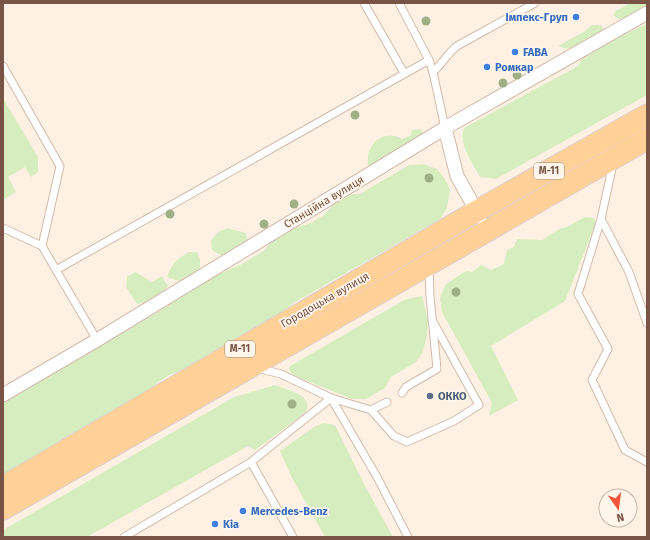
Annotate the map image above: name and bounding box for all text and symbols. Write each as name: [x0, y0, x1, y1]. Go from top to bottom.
place label: Імпекс-Груп: [505, 11, 568, 24]
marker: Імпекс-Груп: [571, 12, 581, 22]
place label: FABA: [523, 46, 548, 59]
marker: FABA: [510, 47, 520, 57]
place label: Ромкар: [495, 61, 534, 74]
marker: Ромкар: [482, 62, 492, 72]
road number: М-11: [534, 163, 564, 179]
street label: Станційна вулиця: [282, 173, 366, 231]
street label: Городоцька вулиця: [279, 269, 371, 331]
road number: М-11: [225, 341, 255, 357]
place label: ОККО: [438, 390, 467, 403]
marker: ОККО: [425, 391, 435, 401]
north arrow: [598, 488, 638, 528]
place label: Mercedes-Benz: [251, 505, 328, 518]
marker: Mercedes-Benz: [238, 506, 248, 516]
text: N: [615, 510, 625, 524]
place label: Kia: [223, 518, 239, 531]
marker: Kia: [210, 519, 220, 529]

